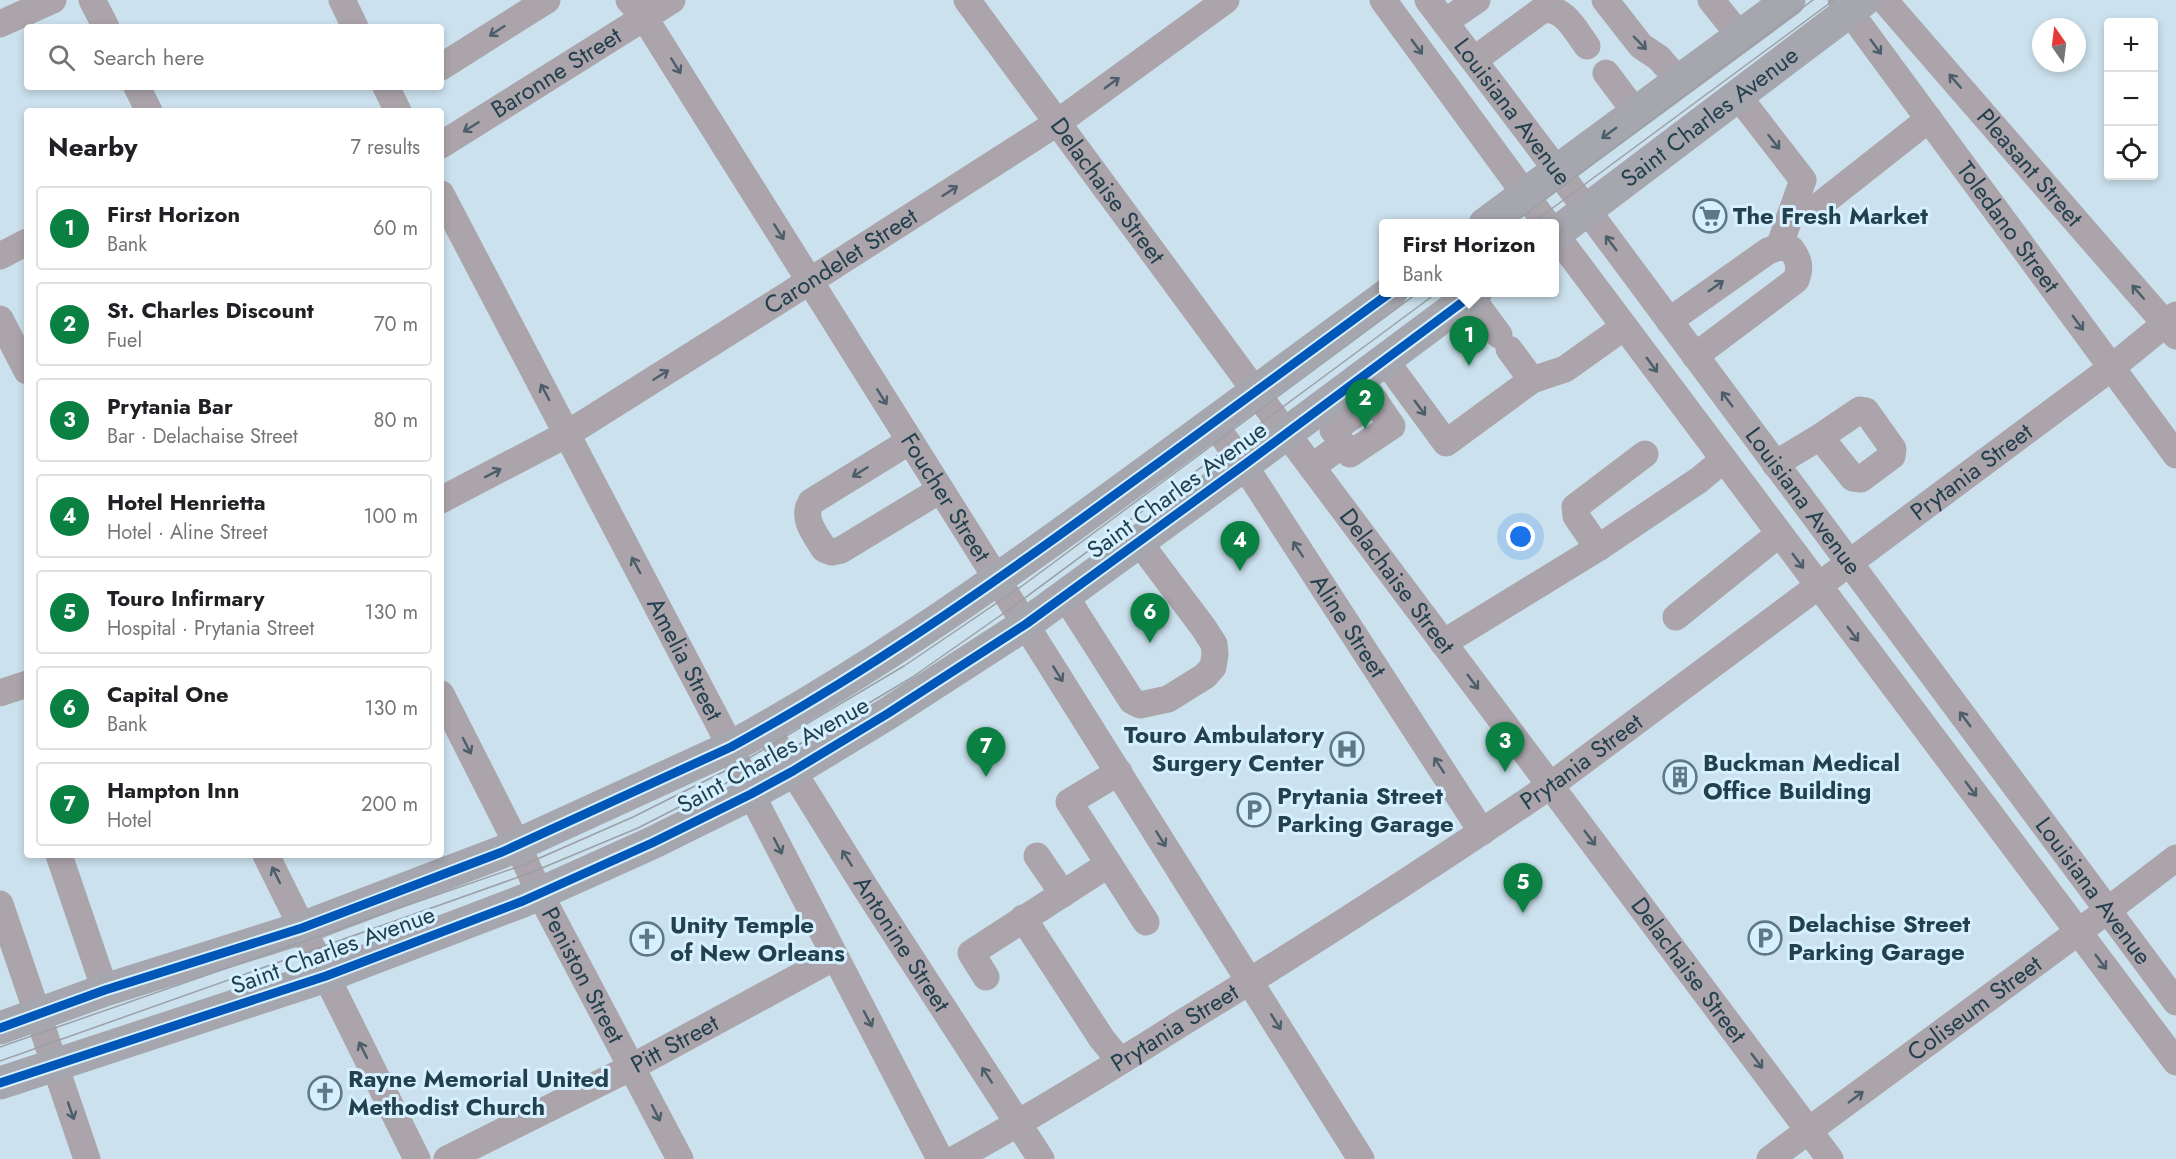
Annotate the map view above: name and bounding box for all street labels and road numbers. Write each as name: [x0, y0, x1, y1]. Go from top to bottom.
street label: Baronne Street: [484, 18, 628, 126]
street label: Louisiana Avenue: [1446, 30, 1580, 192]
street label: Saint Charles Avenue: [1613, 38, 1806, 195]
street label: Pleasant Street: [1969, 100, 2091, 234]
street label: Delachaise Street: [1042, 110, 1174, 271]
street label: Toledano Street: [1948, 154, 2069, 300]
street label: Carondelet Street: [757, 199, 924, 323]
street label: Saint Charles Avenue: [1080, 412, 1274, 567]
street label: Prytania Street: [1903, 414, 2040, 529]
street label: Louisiana Avenue: [1737, 419, 1870, 582]
street label: Foucher Street: [892, 426, 1000, 569]
street label: Delachaise Street: [1331, 501, 1464, 661]
street label: Aline Street: [1302, 567, 1395, 685]
street label: Amelia Street: [638, 591, 732, 727]
street label: Saint Charles Avenue: [670, 687, 875, 822]
street label: Prytania Street: [1513, 704, 1650, 818]
street label: Louisiana Avenue: [2027, 809, 2160, 972]
street label: Antonine Street: [845, 869, 959, 1019]
street label: Delachaise Street: [1623, 890, 1755, 1050]
street label: Saint Charles Avenue: [226, 896, 440, 1003]
street label: Peniston Street: [533, 901, 634, 1049]
street label: Coliseum Street: [1900, 946, 2049, 1069]
street label: Prytania Street: [1104, 974, 1245, 1080]
street label: Pitt Street: [624, 1005, 725, 1082]

